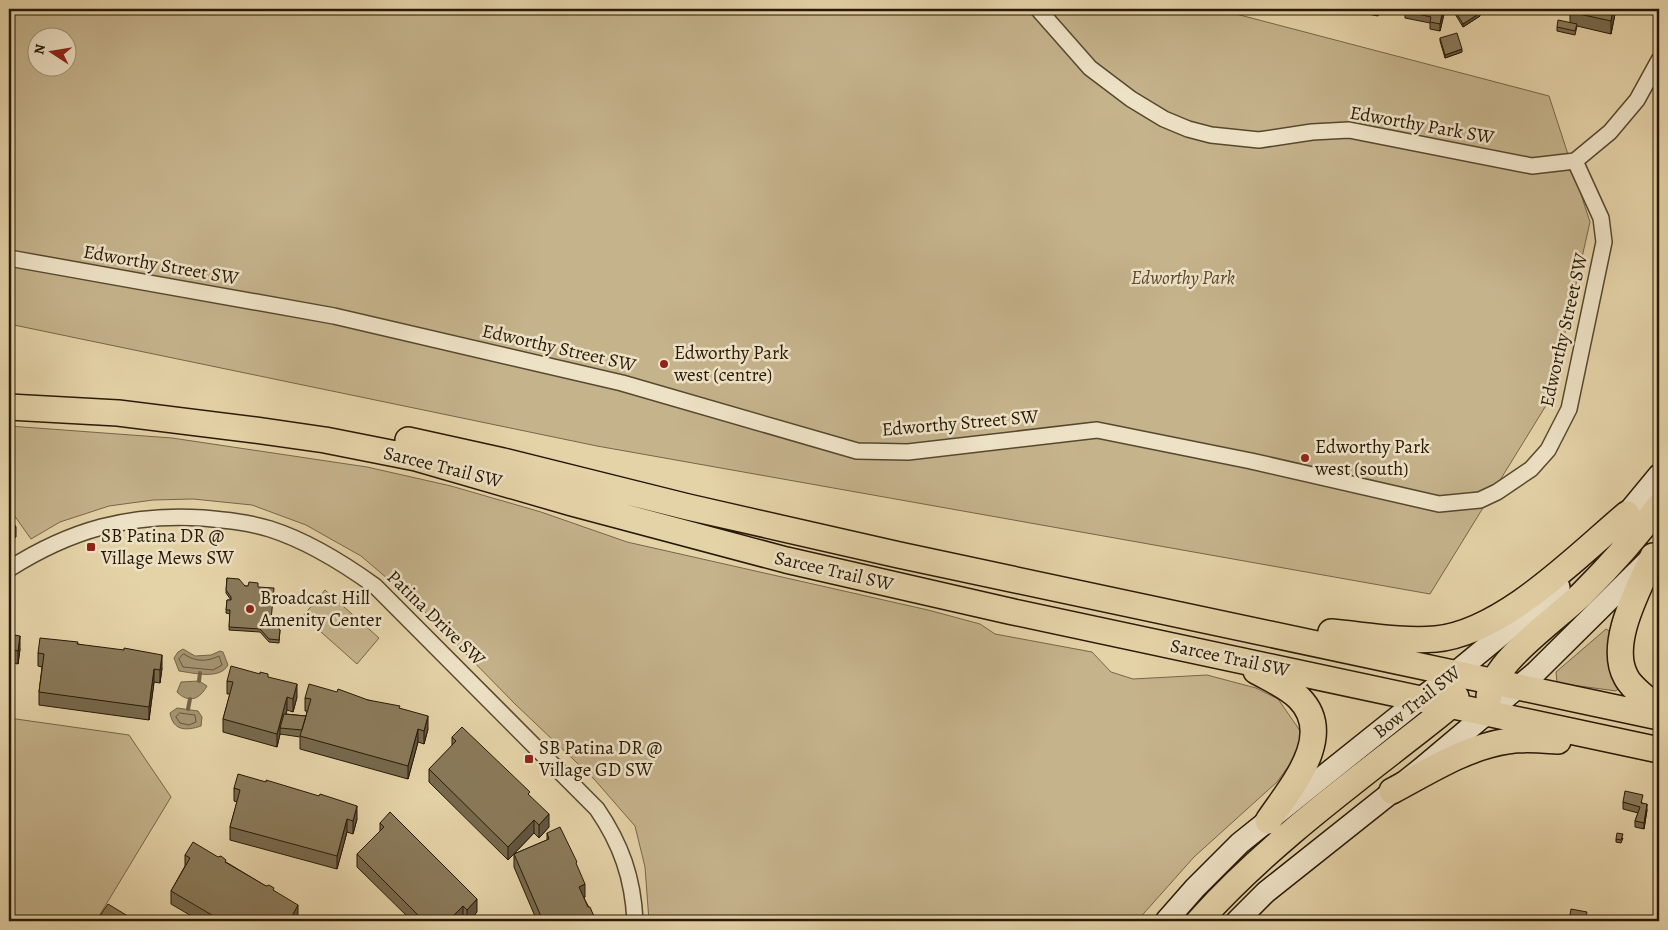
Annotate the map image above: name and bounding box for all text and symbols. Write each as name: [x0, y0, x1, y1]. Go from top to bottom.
north arrow: [28, 28, 78, 78]
text: N: [29, 42, 50, 56]
street label: Edworthy Park SW: [1348, 99, 1497, 151]
street label: Edworthy Street SW: [81, 239, 241, 292]
street label: Edworthy Street SW: [1534, 250, 1594, 410]
park label: Edworthy Park: [1131, 265, 1235, 291]
street label: Edworthy Street SW: [479, 318, 639, 378]
place label: Edworthy Park west (centre): [673, 340, 789, 388]
marker: Edworthy Park west (centre): [658, 358, 670, 370]
street label: Edworthy Street SW: [880, 403, 1040, 443]
place label: Edworthy Park west (south): [1314, 434, 1430, 482]
street label: Sarcee Trail SW: [381, 440, 505, 494]
marker: Edworthy Park west (south): [1299, 452, 1311, 464]
place label: SB Patina DR @ Village Mews SW: [100, 523, 234, 571]
marker: SB Patina DR @ Village Mews SW: [85, 541, 97, 553]
street label: Sarcee Trail SW: [772, 545, 896, 597]
street label: Patina Drive SW: [381, 564, 491, 672]
place label: Broadcast Hill Amenity Center: [259, 585, 382, 633]
marker: Broadcast Hill Amenity Center: [244, 603, 256, 615]
street label: Sarcee Trail SW: [1168, 633, 1292, 683]
street label: Bow Trail SW: [1368, 659, 1467, 744]
place label: SB Patina DR @ Village GD SW: [538, 735, 663, 783]
marker: SB Patina DR @ Village GD SW: [523, 753, 535, 765]

